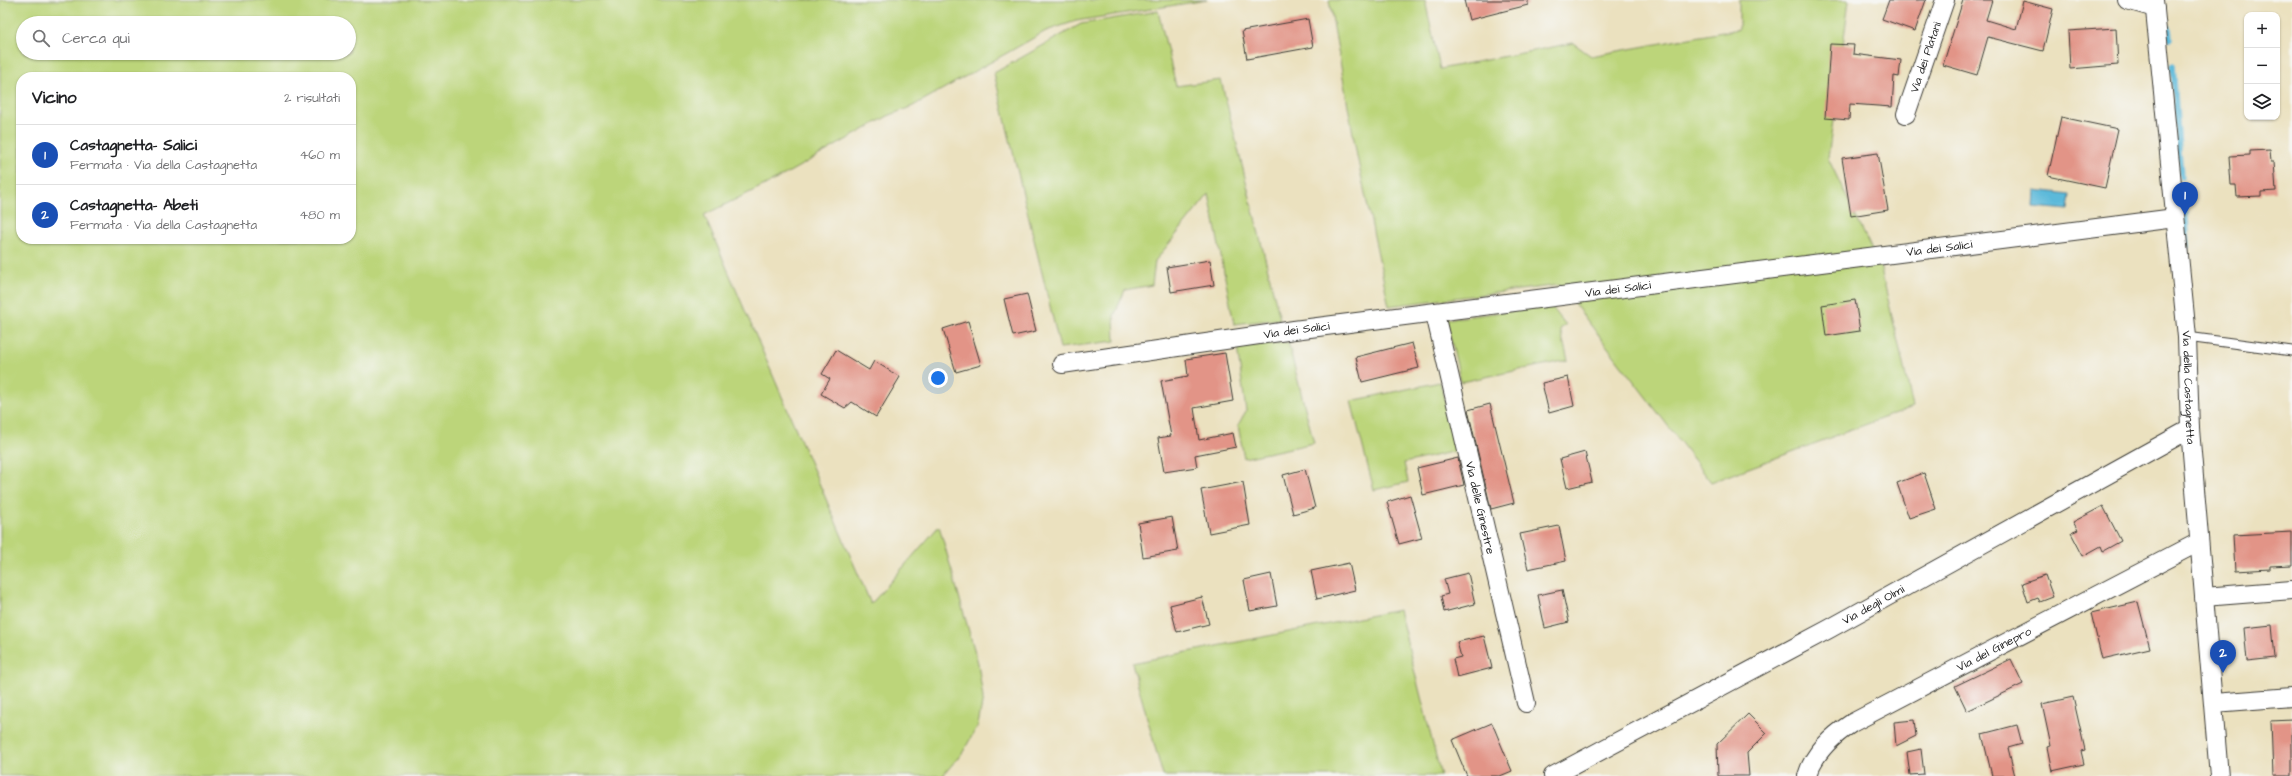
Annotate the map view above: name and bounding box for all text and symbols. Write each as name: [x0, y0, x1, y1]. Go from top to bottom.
map controls: [2244, 12, 2280, 120]
button: +: [2244, 12, 2280, 48]
search box: [16, 16, 356, 60]
street label: Via dei Platani: [1906, 19, 1946, 95]
icon: search: [30, 27, 52, 49]
text: Cerca qui: [62, 28, 130, 49]
button: −: [2244, 48, 2280, 84]
button: layers: [2244, 84, 2280, 120]
text: Vicino: [32, 86, 77, 110]
text: 2 risultati: [284, 89, 340, 107]
text: Castagnetta- Salici: [70, 135, 197, 156]
text: 1: [44, 146, 46, 164]
text: 460 m: [299, 146, 340, 164]
text: Fermata · Via della Castagnetta: [70, 156, 257, 174]
pin: 1: [2172, 182, 2198, 215]
text: Castagnetta- Abeti: [70, 195, 198, 216]
text: 2: [41, 206, 49, 224]
text: 480 m: [299, 206, 340, 224]
text: Fermata · Via della Castagnetta: [70, 216, 257, 234]
street label: Via dei Salici: [1905, 236, 1974, 261]
street label: Via dei Salici: [1584, 277, 1652, 302]
street label: Via dei Salici: [1262, 318, 1331, 343]
street label: Via della Castagnetta: [2177, 330, 2199, 445]
your location: [928, 368, 948, 388]
street label: Via delle Ginestre: [1461, 460, 1499, 556]
street label: Via degli Olmi: [1839, 581, 1908, 629]
street label: Via del Ginepro: [1954, 623, 2035, 676]
pin: 2: [2210, 640, 2236, 673]

